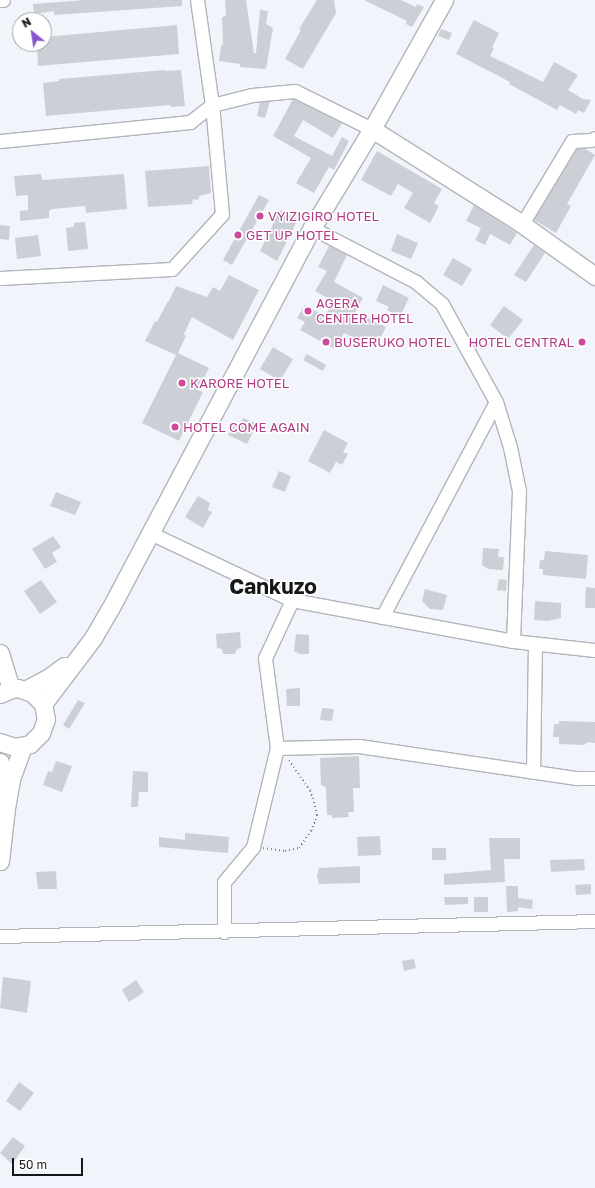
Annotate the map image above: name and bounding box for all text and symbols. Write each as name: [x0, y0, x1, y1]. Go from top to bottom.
north arrow: [12, 12, 52, 52]
text: N: [19, 14, 33, 30]
place label: VYIZIGIRO HOTEL: [268, 208, 379, 224]
marker: VYIZIGIRO HOTEL: [255, 211, 265, 221]
place label: GET UP HOTEL: [246, 227, 338, 243]
marker: GET UP HOTEL: [233, 230, 243, 240]
place label: AGERA CENTER HOTEL: [316, 296, 413, 327]
marker: AGERA CENTER HOTEL: [303, 306, 313, 316]
place label: BUSERUKO HOTEL: [334, 334, 451, 350]
place label: HOTEL CENTRAL: [468, 334, 574, 350]
marker: BUSERUKO HOTEL: [321, 337, 331, 347]
marker: HOTEL CENTRAL: [577, 337, 587, 347]
place label: KARORE HOTEL: [190, 375, 289, 391]
marker: KARORE HOTEL: [177, 378, 187, 388]
place label: HOTEL COME AGAIN: [183, 419, 310, 435]
marker: HOTEL COME AGAIN: [170, 422, 180, 432]
district label: Cankuzo: [229, 573, 317, 599]
scale bar: [14, 1150, 85, 1176]
text: 50 m: [19, 1157, 47, 1172]

